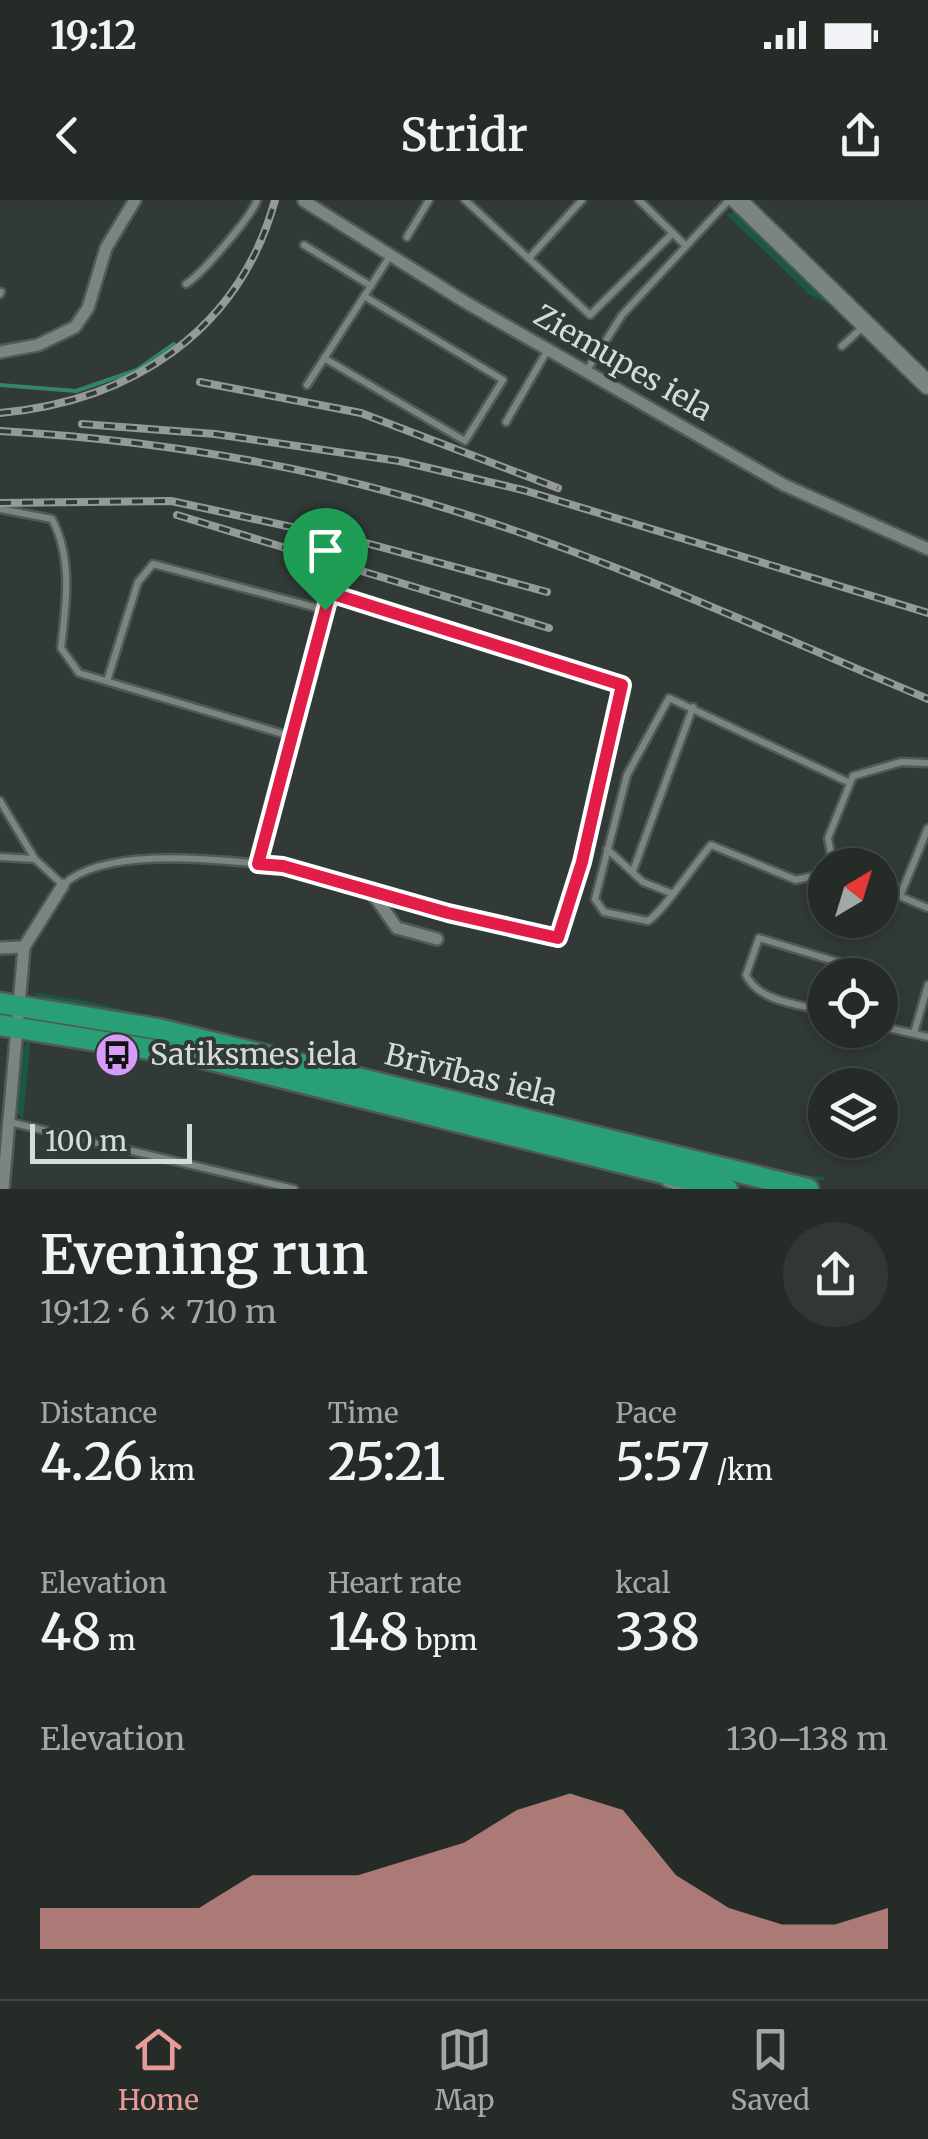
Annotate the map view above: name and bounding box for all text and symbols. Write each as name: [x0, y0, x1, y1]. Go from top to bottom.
text: 19:12: [50, 12, 137, 59]
text: Stridr: [400, 107, 528, 163]
icon: back: [40, 108, 95, 163]
icon: share: [833, 108, 888, 163]
street label: Ziemupes iela: [528, 296, 719, 428]
pin: [283, 508, 368, 611]
icon: arrive: [298, 523, 353, 578]
north arrow: [808, 848, 898, 938]
map controls: [808, 848, 898, 1158]
button: locate: [808, 958, 898, 1048]
bus stop icon: Satiksmes iela: [94, 1032, 140, 1078]
street label: Brīvības iela: [381, 1034, 561, 1114]
place label: Satiksmes iela: [150, 1035, 357, 1073]
button: layers: [808, 1068, 898, 1158]
scale bar: [30, 1119, 192, 1164]
text: 100 m: [45, 1123, 127, 1159]
text: Evening run: [40, 1220, 368, 1289]
button: share: [783, 1222, 888, 1327]
text: 19:12 · 6 × 710 m: [40, 1292, 277, 1332]
text: Distance: [40, 1395, 157, 1431]
text: Time: [328, 1395, 399, 1431]
text: Pace: [615, 1395, 677, 1431]
text: 4.26: [40, 1431, 143, 1494]
text: 25:21: [328, 1431, 445, 1494]
text: 5:57: [615, 1431, 710, 1494]
text: km: [143, 1452, 195, 1488]
text: /km: [710, 1452, 773, 1488]
text: Elevation: [40, 1565, 167, 1601]
text: Heart rate: [328, 1565, 462, 1601]
text: kcal: [615, 1565, 670, 1601]
text: 48: [40, 1601, 101, 1664]
text: 148: [328, 1601, 409, 1664]
text: 338: [615, 1601, 700, 1664]
text: m: [101, 1622, 136, 1658]
text: bpm: [409, 1622, 478, 1658]
text: Elevation: [40, 1719, 185, 1759]
text: 130–138 m: [726, 1719, 888, 1759]
tab: Home: [118, 2022, 199, 2118]
tab: Map: [435, 2022, 495, 2118]
tab: Saved: [731, 2022, 810, 2118]

